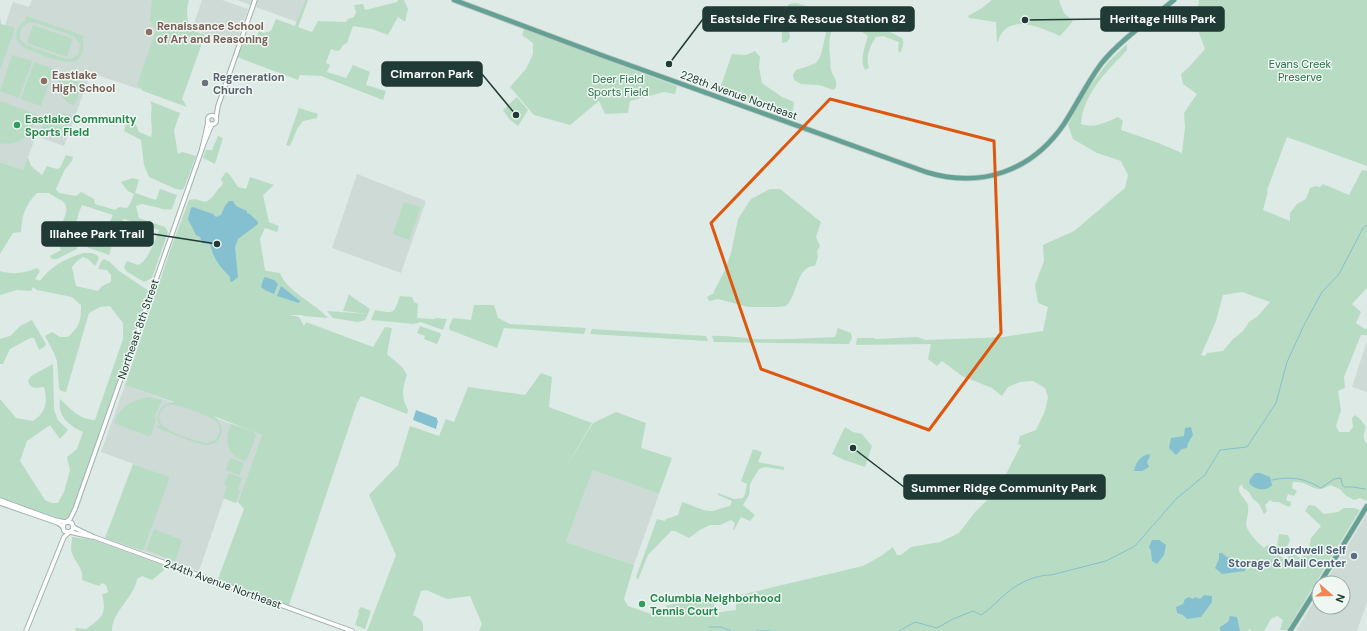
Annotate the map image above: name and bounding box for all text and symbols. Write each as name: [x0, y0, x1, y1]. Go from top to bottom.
callout: Eastside Fire & Rescue Station 82: [703, 7, 914, 31]
callout: Heritage Hills Park: [1101, 7, 1224, 31]
text: Eastside Fire & Rescue Station 82: [710, 11, 906, 27]
text: Heritage Hills Park: [1110, 11, 1216, 27]
place label: Renaissance School of Art and Reasoning: [157, 19, 269, 46]
marker: Renaissance School of Art and Reasoning: [144, 27, 154, 37]
park label: Evans Creek Preserve: [1269, 57, 1332, 84]
callout: Cimarron Park: [382, 62, 482, 86]
text: Cimarron Park: [390, 66, 474, 82]
street label: 228th Avenue Northeast: [678, 67, 800, 123]
place label: Eastlake High School: [52, 68, 115, 95]
place label: Regeneration Church: [213, 70, 285, 97]
park label: Deer Field Sports Field: [588, 72, 648, 99]
marker: Eastlake High School: [39, 76, 49, 86]
marker: Regeneration Church: [200, 78, 210, 88]
place label: Eastlake Community Sports Field: [25, 112, 137, 139]
marker: Eastlake Community Sports Field: [12, 120, 22, 130]
callout: Illahee Park Trail: [42, 222, 153, 246]
text: Illahee Park Trail: [49, 226, 145, 242]
street label: Northeast 8th Street: [114, 277, 162, 381]
callout: Summer Ridge Community Park: [904, 475, 1105, 499]
text: Summer Ridge Community Park: [911, 480, 1097, 496]
place label: Guardwell Self Storage & Mail Center: [1228, 543, 1346, 570]
marker: Guardwell Self Storage & Mail Center: [1349, 551, 1359, 561]
street label: 244th Avenue Northeast: [162, 556, 284, 612]
north arrow: [1311, 575, 1351, 615]
place label: Columbia Neighborhood Tennis Court: [650, 591, 781, 618]
text: N: [1332, 592, 1348, 605]
marker: Columbia Neighborhood Tennis Court: [637, 599, 647, 609]

